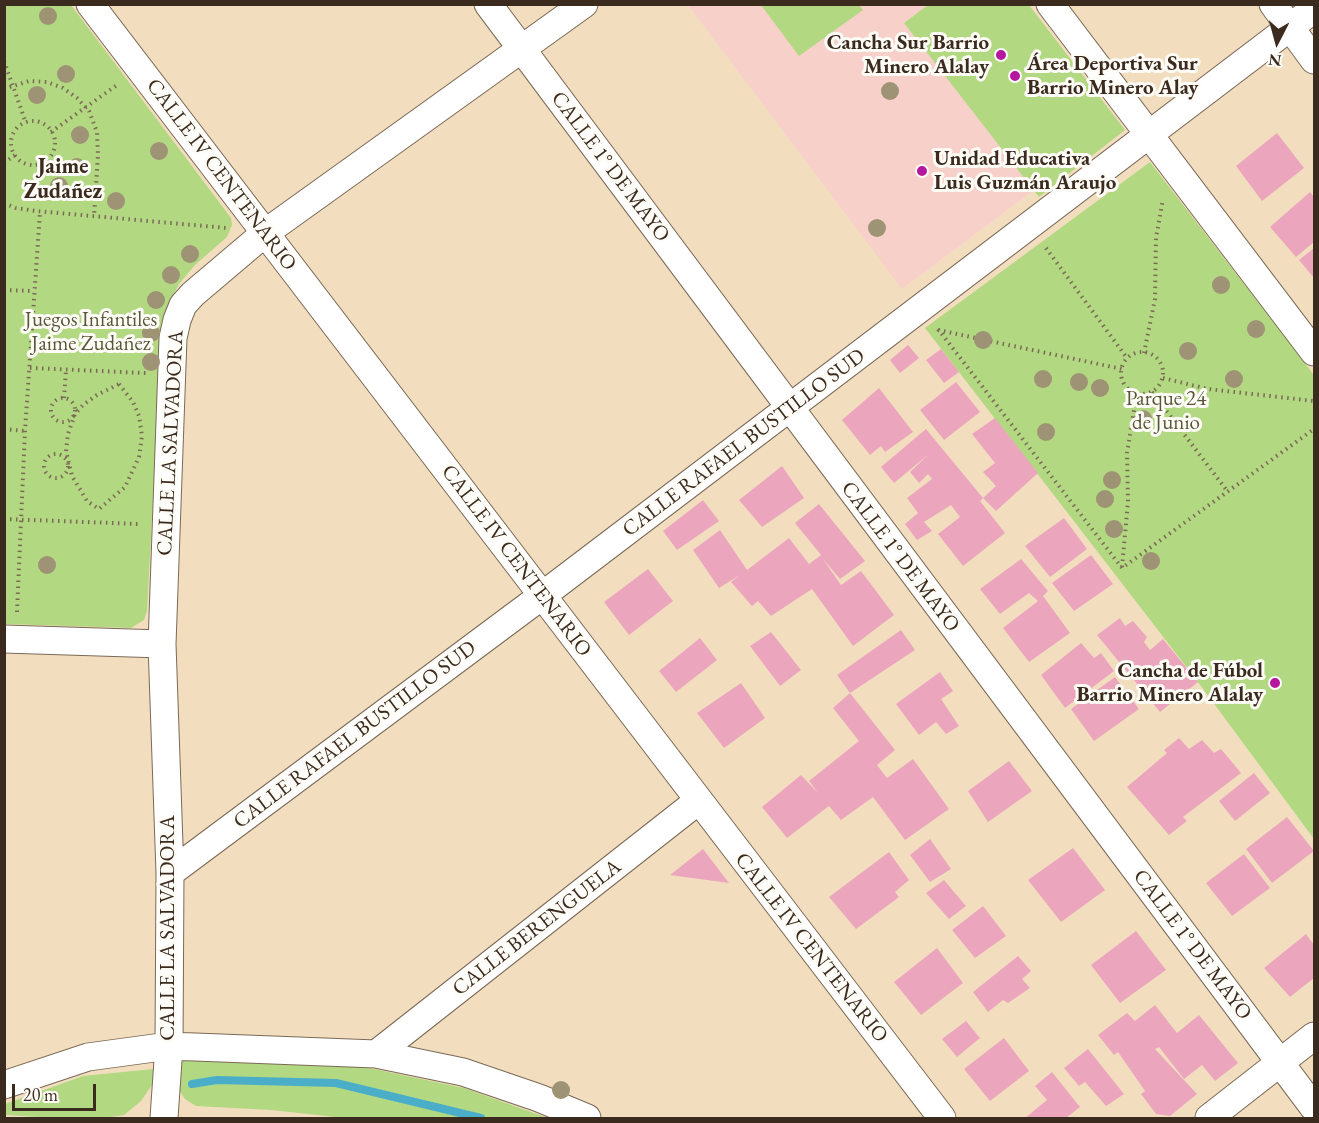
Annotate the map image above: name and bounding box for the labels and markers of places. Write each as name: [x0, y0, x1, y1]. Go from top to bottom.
place label: Cancha Sur Barrio Minero Alalay: [827, 30, 989, 80]
marker: Cancha Sur Barrio Minero Alalay: [994, 48, 1008, 62]
place label: Área Deportiva Sur Barrio Minero Alay: [1027, 51, 1198, 101]
marker: Área Deportiva Sur Barrio Minero Alay: [1008, 69, 1022, 83]
place label: Unidad Educativa Luis Guzmán Araujo: [934, 146, 1116, 196]
marker: Unidad Educativa Luis Guzmán Araujo: [915, 164, 929, 178]
place label: Cancha de Fúbol Barrio Minero Alalay: [1076, 658, 1263, 708]
marker: Cancha de Fúbol Barrio Minero Alalay: [1268, 676, 1282, 690]

